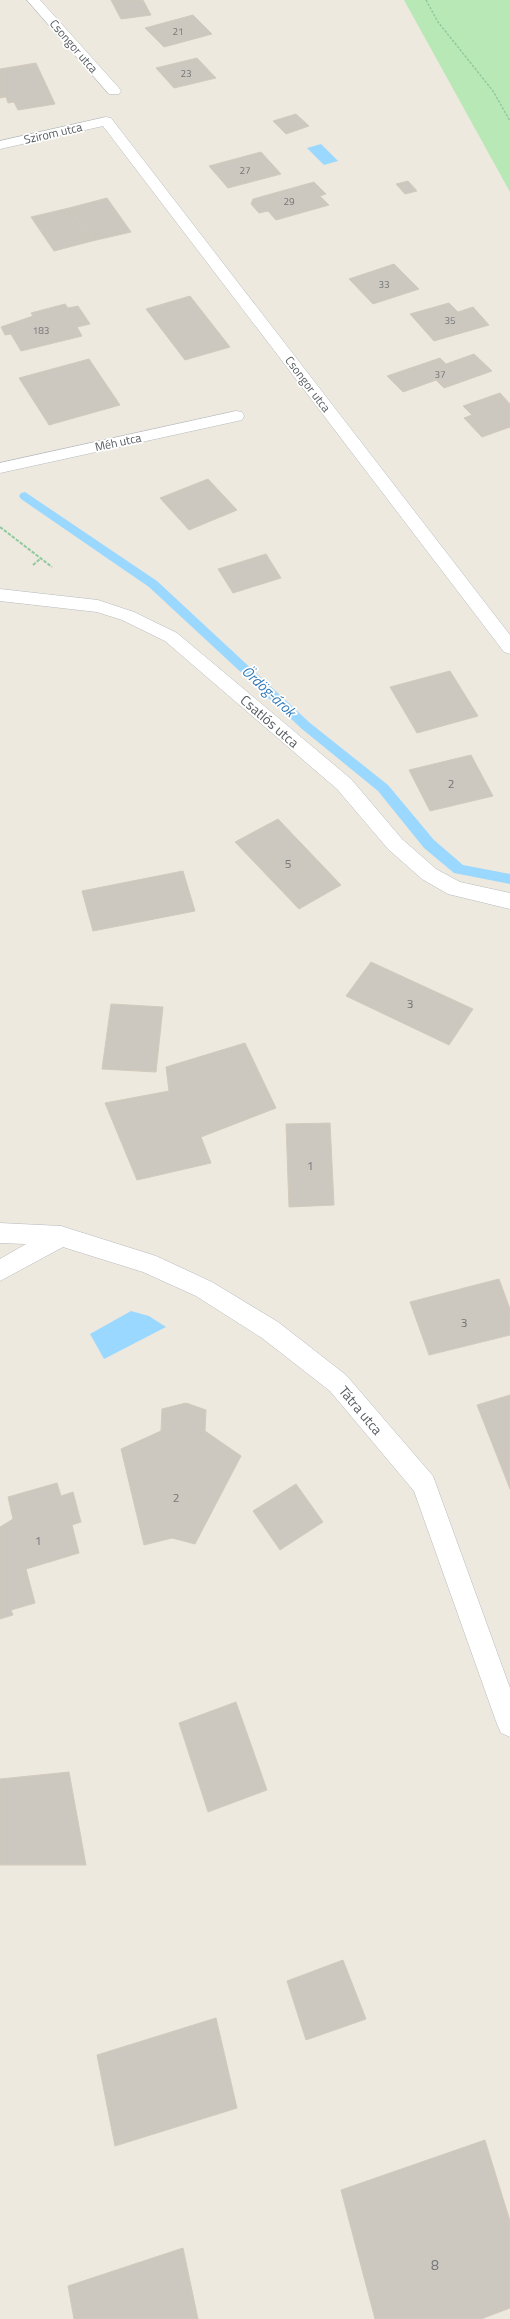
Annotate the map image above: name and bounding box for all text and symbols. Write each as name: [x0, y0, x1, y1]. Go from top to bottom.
street label: Csongor utca: [45, 15, 103, 77]
house number: 21: [172, 24, 184, 39]
house number: 23: [180, 66, 192, 81]
street label: Szirom utca: [22, 117, 84, 149]
house number: 27: [239, 163, 251, 178]
house number: 29: [283, 194, 295, 209]
house number: 33: [378, 277, 390, 292]
house number: 35: [444, 313, 456, 328]
house number: 183: [33, 323, 49, 338]
street label: Csongor utca: [281, 352, 335, 416]
house number: 37: [434, 367, 446, 382]
street label: Méh utca: [93, 428, 143, 456]
water label: Ördög-árok: [237, 660, 303, 724]
street label: Csatlós utca: [236, 690, 304, 752]
house number: 2: [448, 774, 454, 793]
house number: 5: [285, 854, 292, 873]
house number: 3: [407, 994, 413, 1013]
house number: 1: [307, 1156, 313, 1175]
house number: 3: [461, 1313, 467, 1332]
street label: Tátra utca: [334, 1381, 388, 1439]
house number: 2: [173, 1488, 179, 1507]
house number: 1: [35, 1531, 41, 1550]
house number: 8: [431, 2254, 439, 2275]

